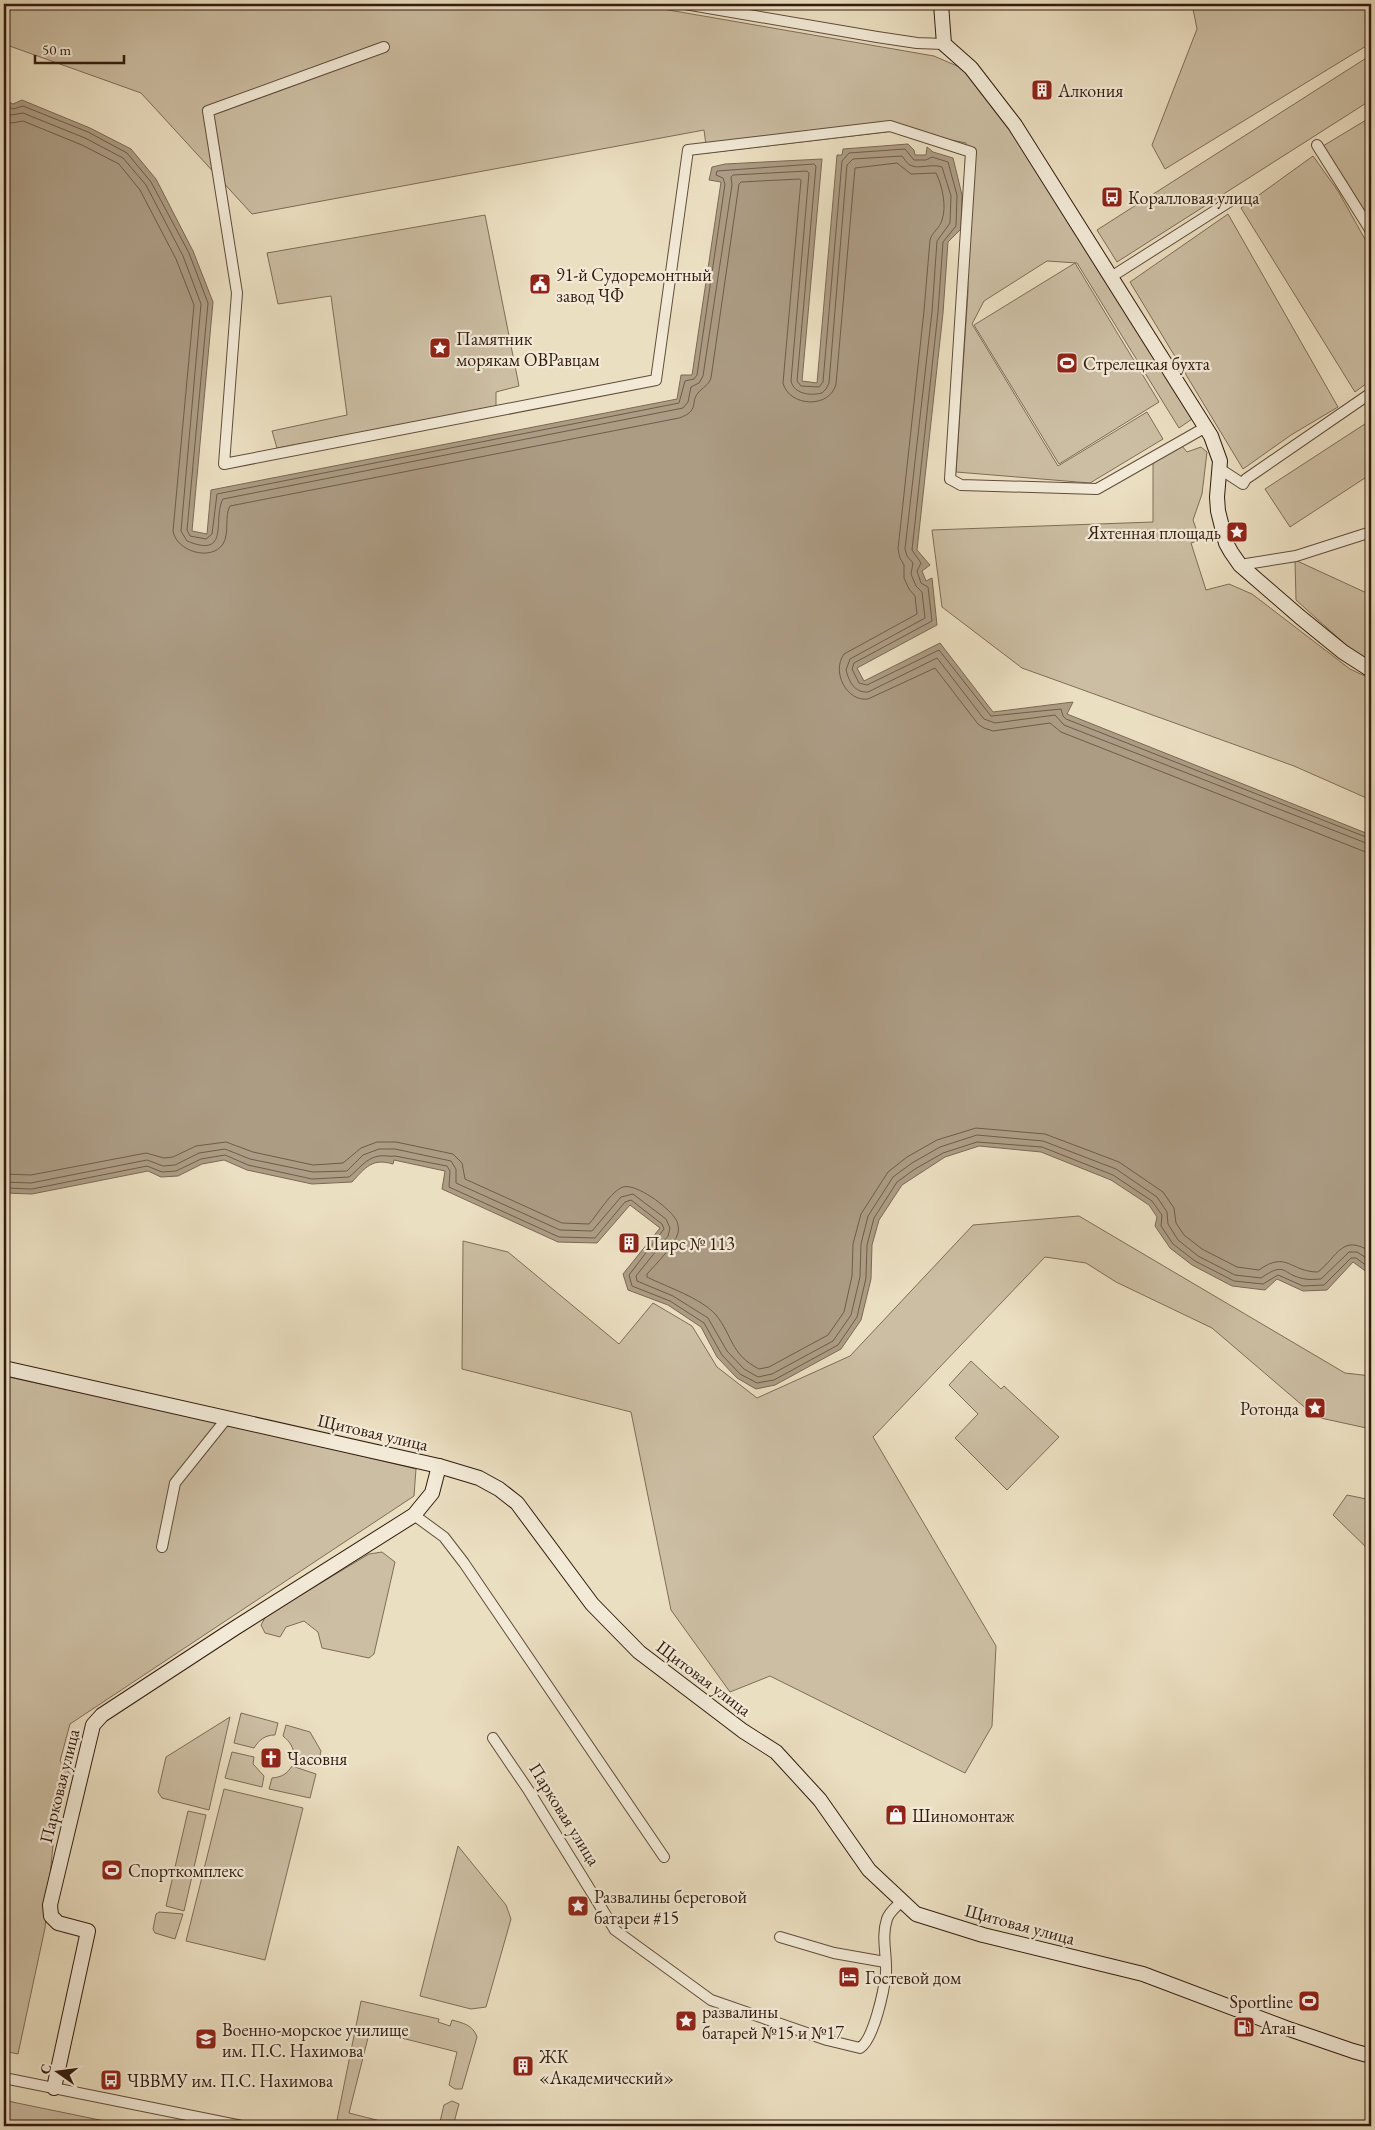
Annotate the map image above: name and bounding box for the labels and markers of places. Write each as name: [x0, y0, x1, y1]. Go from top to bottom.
building icon: Алкония: [1030, 78, 1054, 102]
place label: Алкония: [1057, 79, 1123, 102]
bus stop icon: Коралловая улица: [1100, 185, 1124, 209]
place label: Коралловая улица: [1128, 186, 1260, 209]
place label: 91-й Судоремонтный завод ЧФ: [556, 263, 712, 307]
public building icon: 91-й Судоремонтный завод ЧФ: [528, 272, 552, 296]
place label: Памятник морякам ОВРавцам: [456, 327, 600, 371]
place icon: Памятник морякам ОВРавцам: [428, 336, 452, 360]
sports icon: Стрелецкая бухта: [1055, 351, 1079, 375]
place label: Стрелецкая бухта: [1083, 352, 1211, 375]
place icon: Яхтенная площадь: [1225, 520, 1249, 544]
place label: Яхтенная площадь: [1086, 521, 1221, 544]
building icon: Пирс № 113: [617, 1231, 641, 1255]
place label: Пирс № 113: [645, 1232, 735, 1255]
place icon: Ротонда: [1303, 1396, 1327, 1420]
place label: Ротонда: [1240, 1397, 1300, 1420]
church icon: Часовня: [259, 1746, 283, 1770]
place label: Часовня: [287, 1747, 347, 1770]
shop icon: Шиномонтаж: [884, 1803, 908, 1827]
place label: Шиномонтаж: [912, 1804, 1015, 1827]
sports icon: Спорткомплекс: [100, 1858, 124, 1882]
place label: Спорткомплекс: [128, 1859, 244, 1882]
place label: Развалины береговой батареи #15: [594, 1885, 748, 1929]
place icon: Развалины береговой батареи #15: [566, 1894, 590, 1918]
hotel icon: Гостевой дом: [837, 1965, 861, 1989]
place label: Гостевой дом: [865, 1966, 962, 1989]
sports icon: Sportline: [1297, 1989, 1321, 2013]
place label: Sportline: [1229, 1990, 1293, 2013]
place label: развалины батарей №15 и №17: [702, 2000, 844, 2044]
place icon: развалины батарей №15 и №17: [674, 2009, 698, 2033]
fuel station icon: Атан: [1232, 2015, 1256, 2039]
place label: Атан: [1259, 2016, 1296, 2039]
place label: Военно-морское училище им. П.С. Нахимова: [222, 2018, 409, 2062]
school or university icon: Военно-морское училище им. П.С. Нахимова: [194, 2027, 218, 2051]
place label: ЖК «Академический»: [538, 2045, 674, 2089]
building icon: ЖК «Академический»: [511, 2054, 535, 2078]
bus stop icon: ЧВВМУ им. П.С. Нахимова: [99, 2068, 123, 2092]
place label: ЧВВМУ им. П.С. Нахимова: [127, 2069, 334, 2092]

